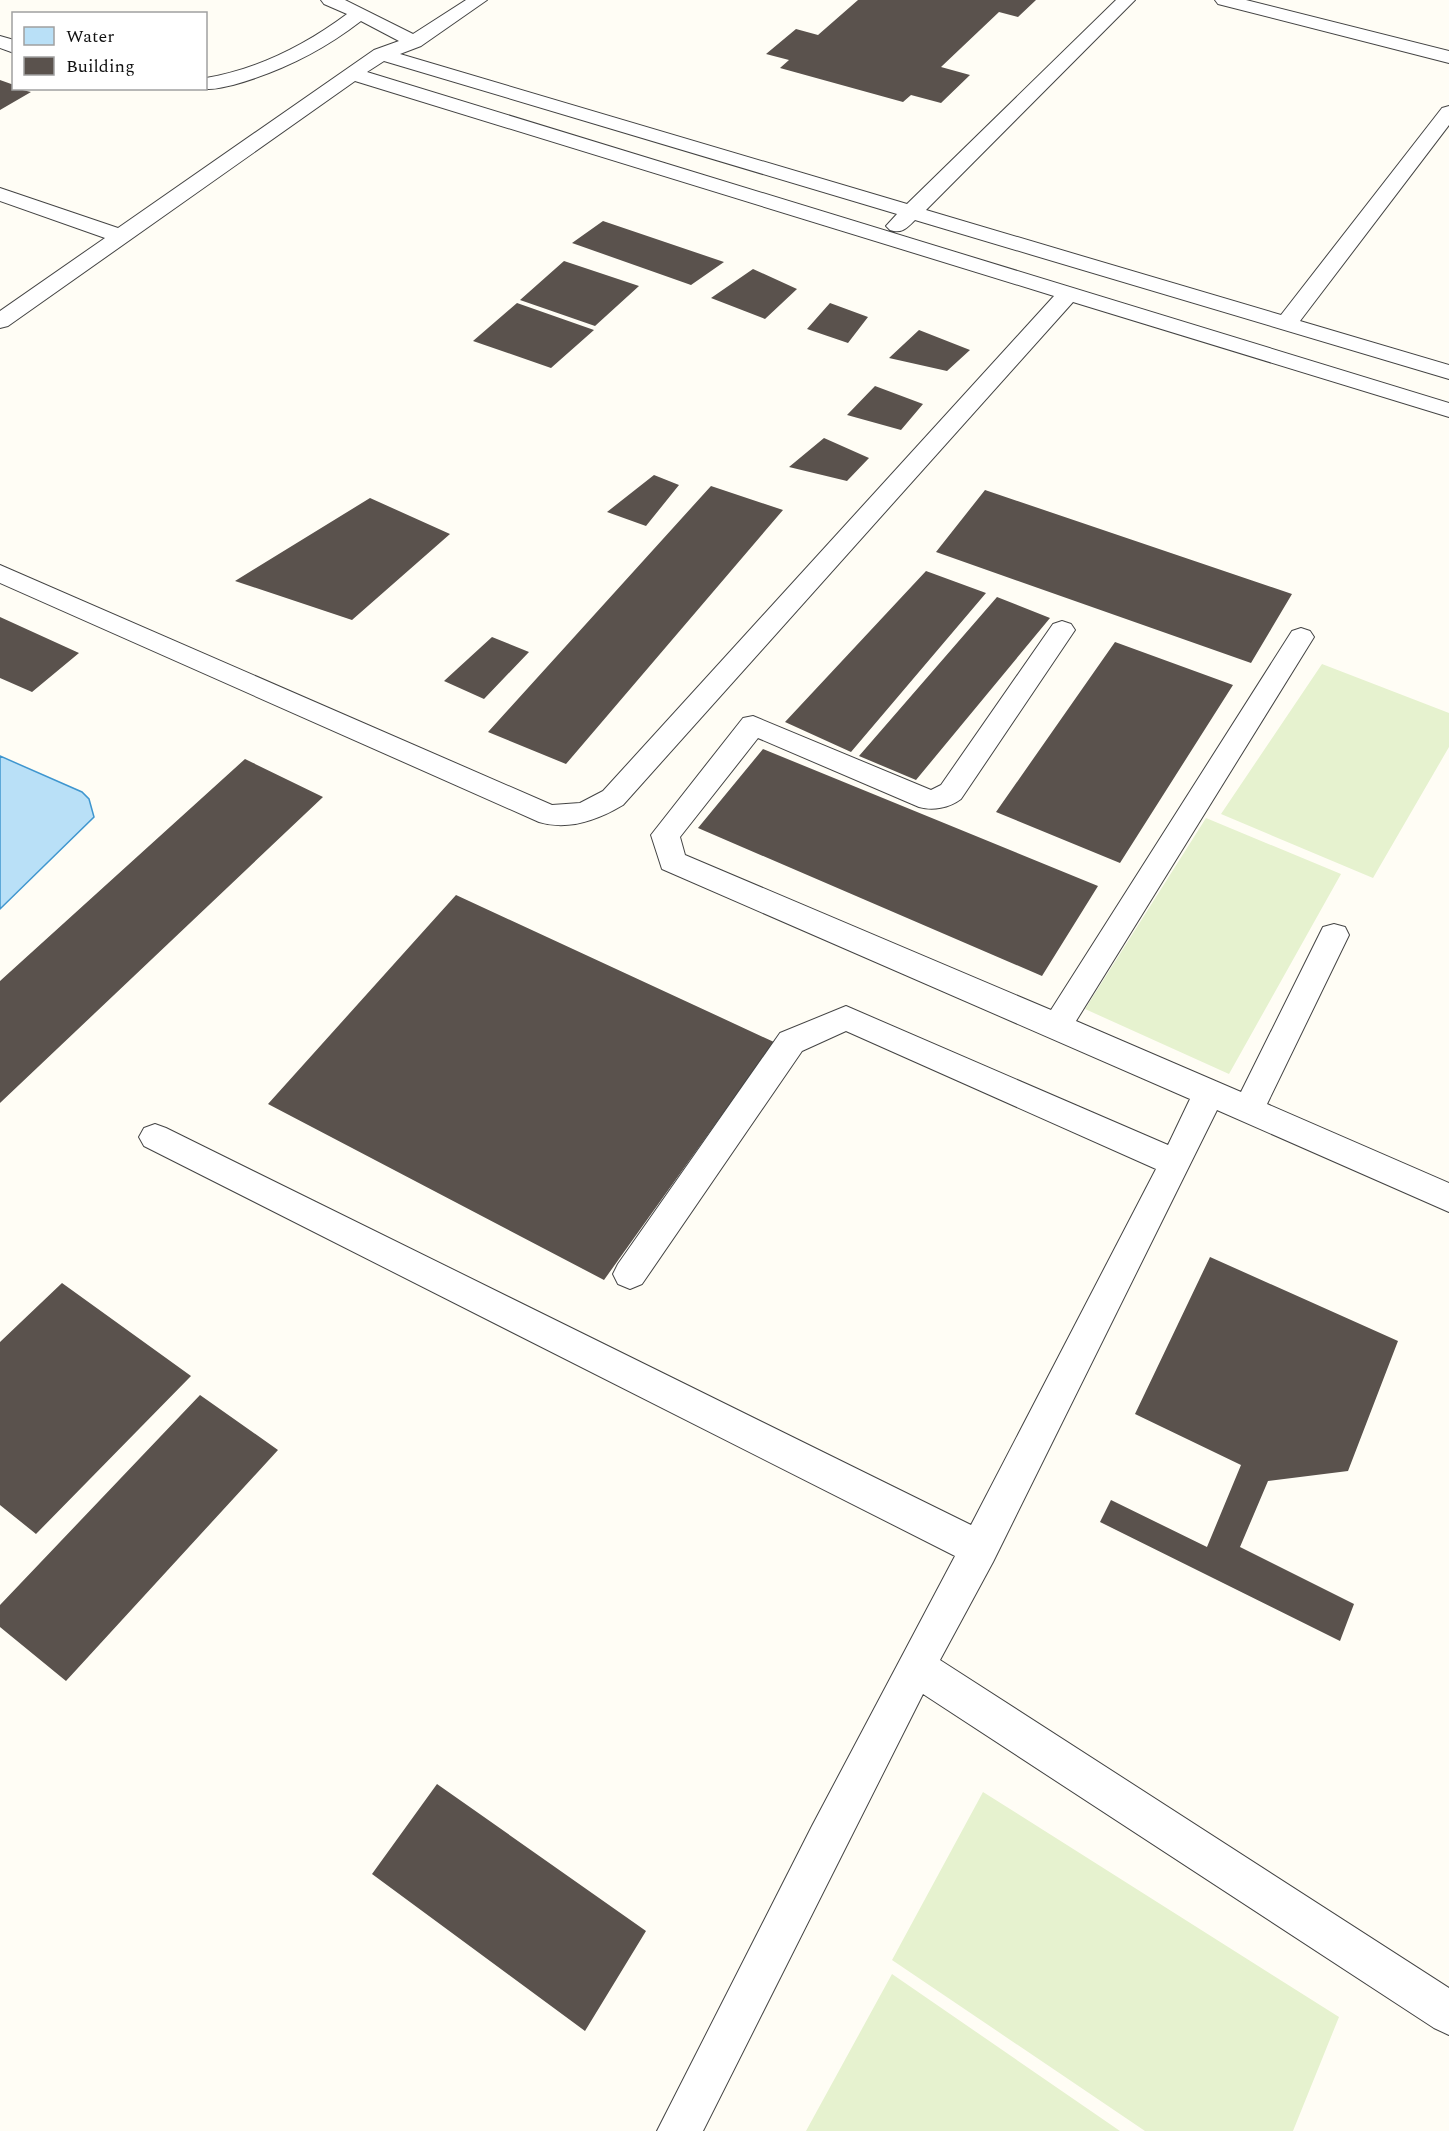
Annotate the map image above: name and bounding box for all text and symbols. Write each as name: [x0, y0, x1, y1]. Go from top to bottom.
legend: [12, 12, 207, 90]
text: Water: [66, 23, 114, 50]
text: Building: [66, 53, 135, 80]

